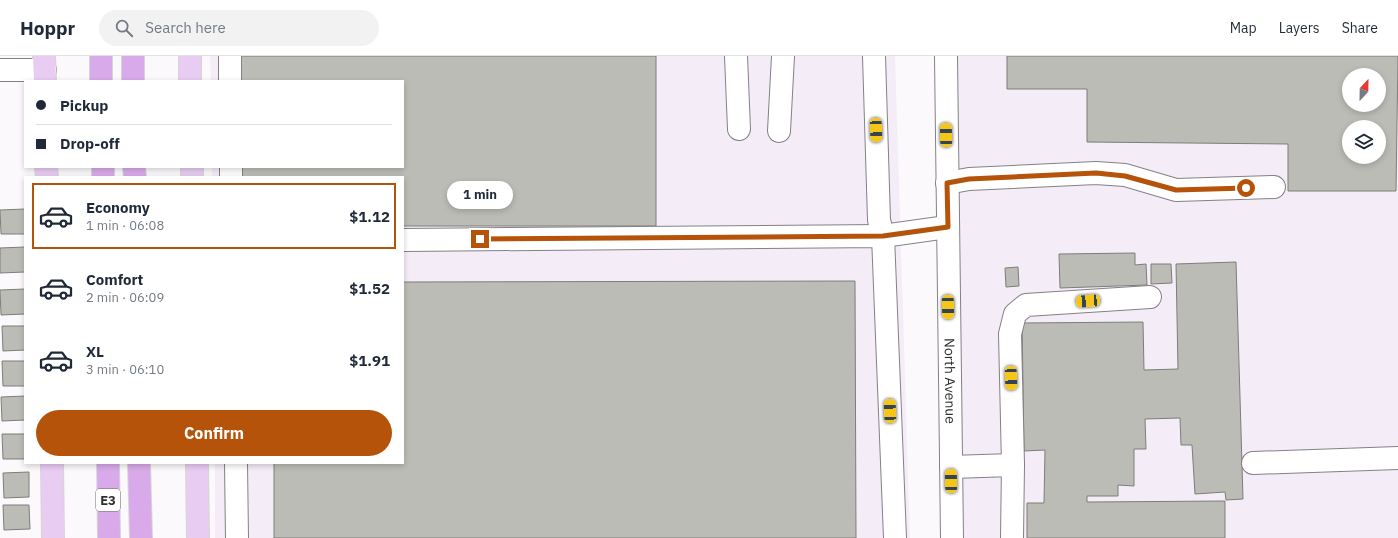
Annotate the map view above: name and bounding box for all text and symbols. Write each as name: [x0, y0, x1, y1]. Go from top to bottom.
search box: [99, 10, 379, 46]
text: Hoppr: [20, 16, 75, 40]
icon: search: [113, 17, 135, 39]
text: Search here: [145, 18, 226, 37]
text: Map: [1230, 19, 1257, 37]
text: Layers: [1279, 19, 1320, 37]
text: Share: [1342, 19, 1378, 37]
north arrow: [1342, 68, 1386, 112]
map controls: [1342, 68, 1386, 164]
text: Pickup: [60, 96, 108, 115]
car: [870, 118, 882, 142]
button: layers: [1342, 120, 1386, 164]
car: [940, 123, 952, 147]
text: Drop-off: [60, 134, 120, 153]
route start: [1237, 179, 1255, 197]
callout: 1 min: [447, 181, 513, 209]
text: 1 min: [463, 186, 497, 203]
icon: car: [38, 198, 74, 234]
text: Economy: [86, 198, 150, 217]
text: $1.12: [349, 207, 390, 226]
text: 1 min · 06:08: [86, 217, 164, 234]
route end: [471, 230, 489, 248]
icon: car: [38, 270, 74, 306]
text: Comfort: [86, 270, 143, 289]
text: $1.52: [349, 279, 390, 298]
text: 2 min · 06:09: [86, 289, 164, 306]
car: [1076, 294, 1100, 308]
car: [942, 295, 954, 319]
street label: North Avenue: [941, 338, 960, 424]
icon: car: [38, 342, 74, 378]
text: XL: [86, 342, 104, 361]
text: $1.91: [349, 351, 390, 370]
text: 3 min · 06:10: [86, 361, 164, 378]
car: [1005, 366, 1017, 390]
car: [884, 399, 896, 423]
button: Confirm: [36, 410, 392, 456]
car: [945, 469, 957, 493]
road number: E3: [96, 489, 120, 511]

